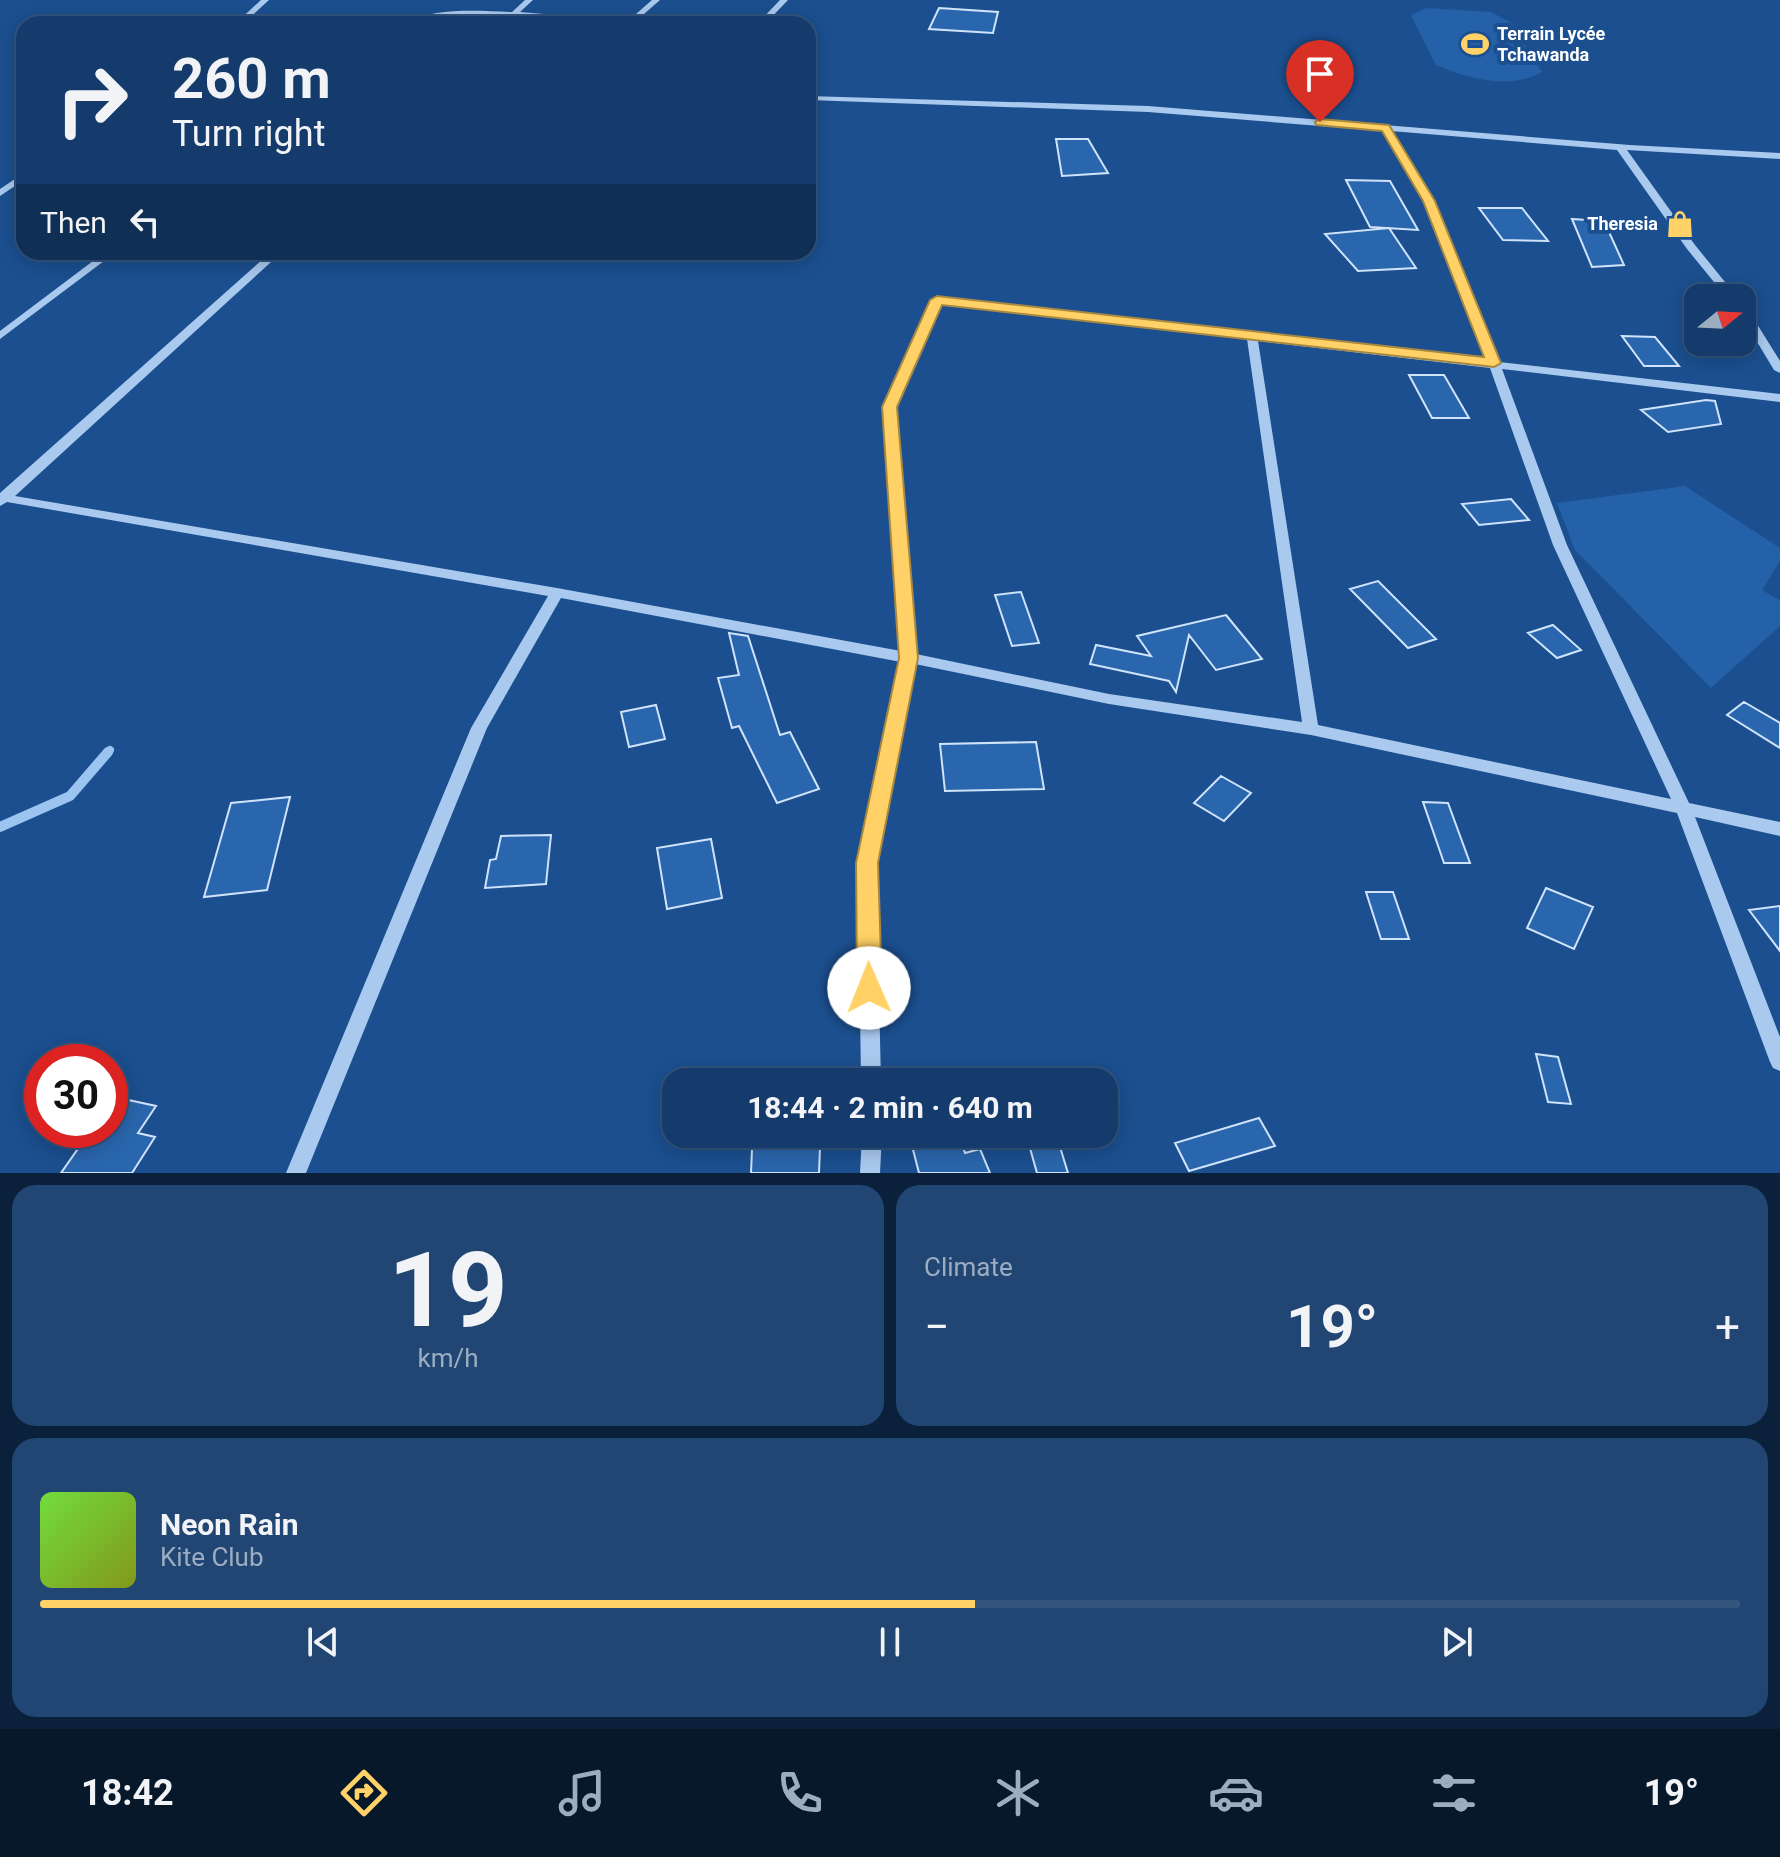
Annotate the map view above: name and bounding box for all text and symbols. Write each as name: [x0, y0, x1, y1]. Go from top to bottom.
place label: Terrain Lycée Tchawanda: [1497, 23, 1606, 65]
sports icon: Terrain Lycée Tchawanda: [1460, 29, 1490, 59]
pin: [1286, 40, 1354, 122]
text: 260 m: [172, 46, 331, 112]
icon: right: [40, 48, 144, 152]
icon: arrive: [1298, 52, 1342, 96]
text: Turn right: [172, 113, 325, 155]
icon: left: [123, 200, 167, 244]
text: Then: [40, 205, 107, 240]
shop icon: Theresia: [1665, 209, 1695, 239]
place label: Theresia: [1587, 213, 1658, 234]
north arrow: [1684, 284, 1756, 356]
map controls: [1684, 284, 1756, 356]
position arrow: [827, 946, 911, 1030]
speed limit sign: 30: [24, 1044, 128, 1148]
text: 18:44 · 2 min · 640 m: [747, 1090, 1033, 1125]
text: 19: [388, 1230, 508, 1351]
text: Climate: [924, 1252, 1013, 1282]
text: 19°: [1286, 1291, 1378, 1362]
text: −: [924, 1301, 949, 1353]
text: +: [1715, 1301, 1740, 1353]
text: km/h: [417, 1343, 479, 1373]
text: Neon Rain: [160, 1507, 299, 1542]
text: Kite Club: [160, 1542, 264, 1572]
icon: previous: [301, 1620, 345, 1664]
icon: pause: [868, 1620, 912, 1664]
icon: next: [1435, 1620, 1479, 1664]
icon: directions: [336, 1765, 392, 1821]
icon: music: [554, 1765, 610, 1821]
icon: phone: [772, 1765, 828, 1821]
icon: climate: [990, 1765, 1046, 1821]
icon: car: [1208, 1765, 1264, 1821]
icon: filters: [1426, 1765, 1482, 1821]
text: 18:42: [81, 1772, 174, 1814]
text: 19°: [1644, 1772, 1699, 1814]

